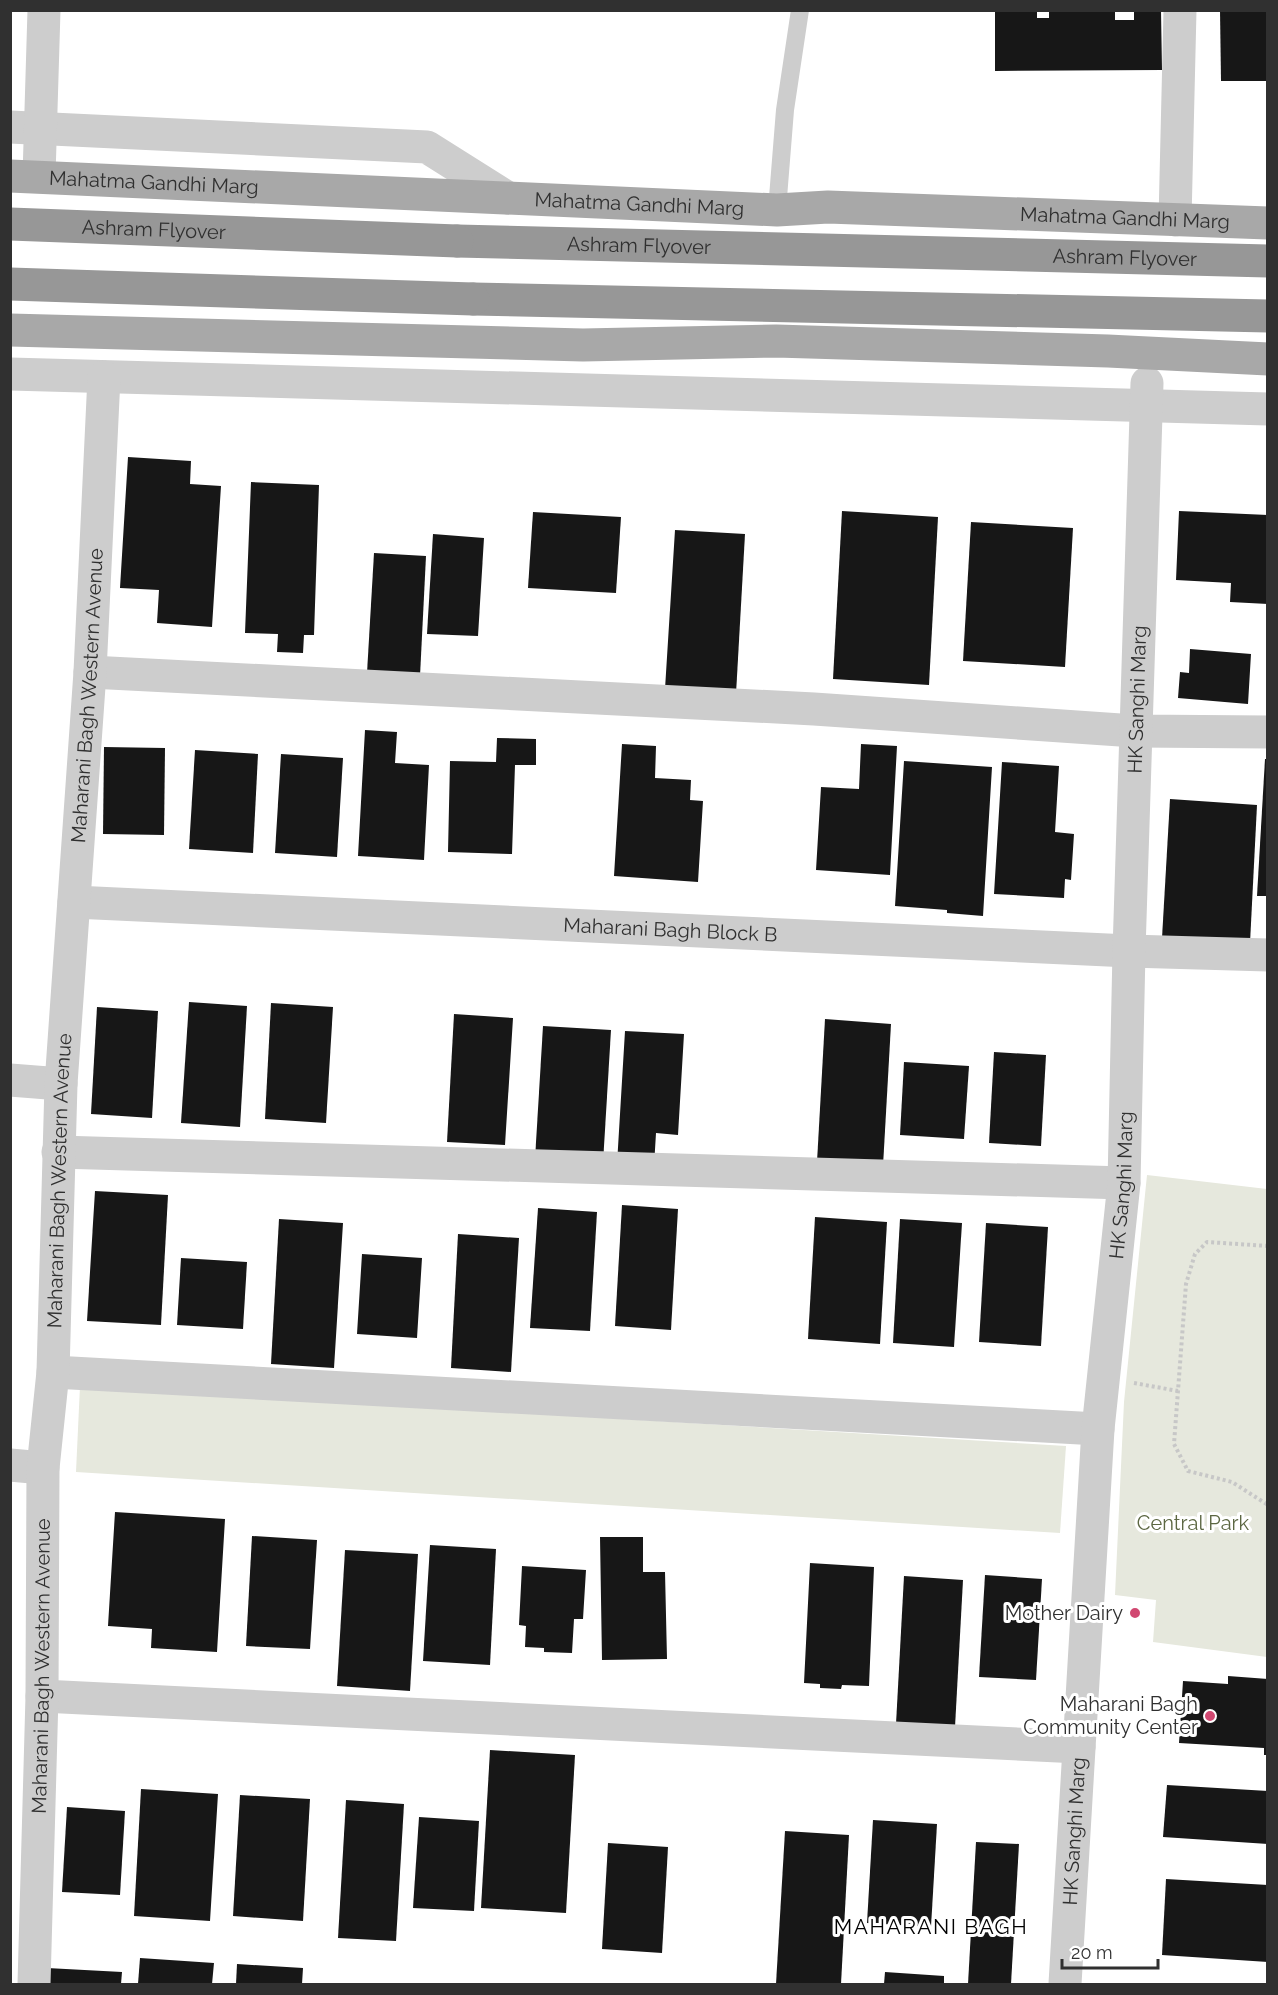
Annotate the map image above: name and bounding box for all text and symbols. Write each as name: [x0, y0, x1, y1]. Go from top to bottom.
street label: Mahatma Gandhi Marg: [48, 166, 259, 199]
street label: Mahatma Gandhi Marg: [534, 187, 745, 221]
street label: Mahatma Gandhi Marg: [1020, 202, 1230, 234]
street label: Ashram Flyover: [81, 215, 226, 244]
street label: Ashram Flyover: [567, 232, 711, 259]
street label: Ashram Flyover: [1052, 244, 1197, 271]
street label: Maharani Bagh Western Avenue: [66, 547, 108, 844]
street label: HK Sanghi Marg: [1123, 625, 1151, 774]
street label: Maharani Bagh Block B: [563, 913, 778, 947]
street label: Maharani Bagh Western Avenue: [42, 1032, 77, 1329]
street label: HK Sanghi Marg: [1104, 1111, 1138, 1260]
park label: Central Park: [1137, 1511, 1250, 1535]
street label: Maharani Bagh Western Avenue: [27, 1518, 55, 1814]
place label: Mother Dairy: [1005, 1601, 1123, 1625]
marker: Mother Dairy: [1128, 1606, 1142, 1620]
place label: Maharani Bagh Community Center: [1023, 1692, 1198, 1739]
marker: Maharani Bagh Community Center: [1203, 1709, 1217, 1723]
street label: HK Sanghi Marg: [1058, 1757, 1090, 1906]
district label: MAHARANI BAGH: [834, 1914, 1028, 1939]
scale bar: [1062, 1932, 1158, 1970]
text: 20 m: [1071, 1942, 1113, 1963]

